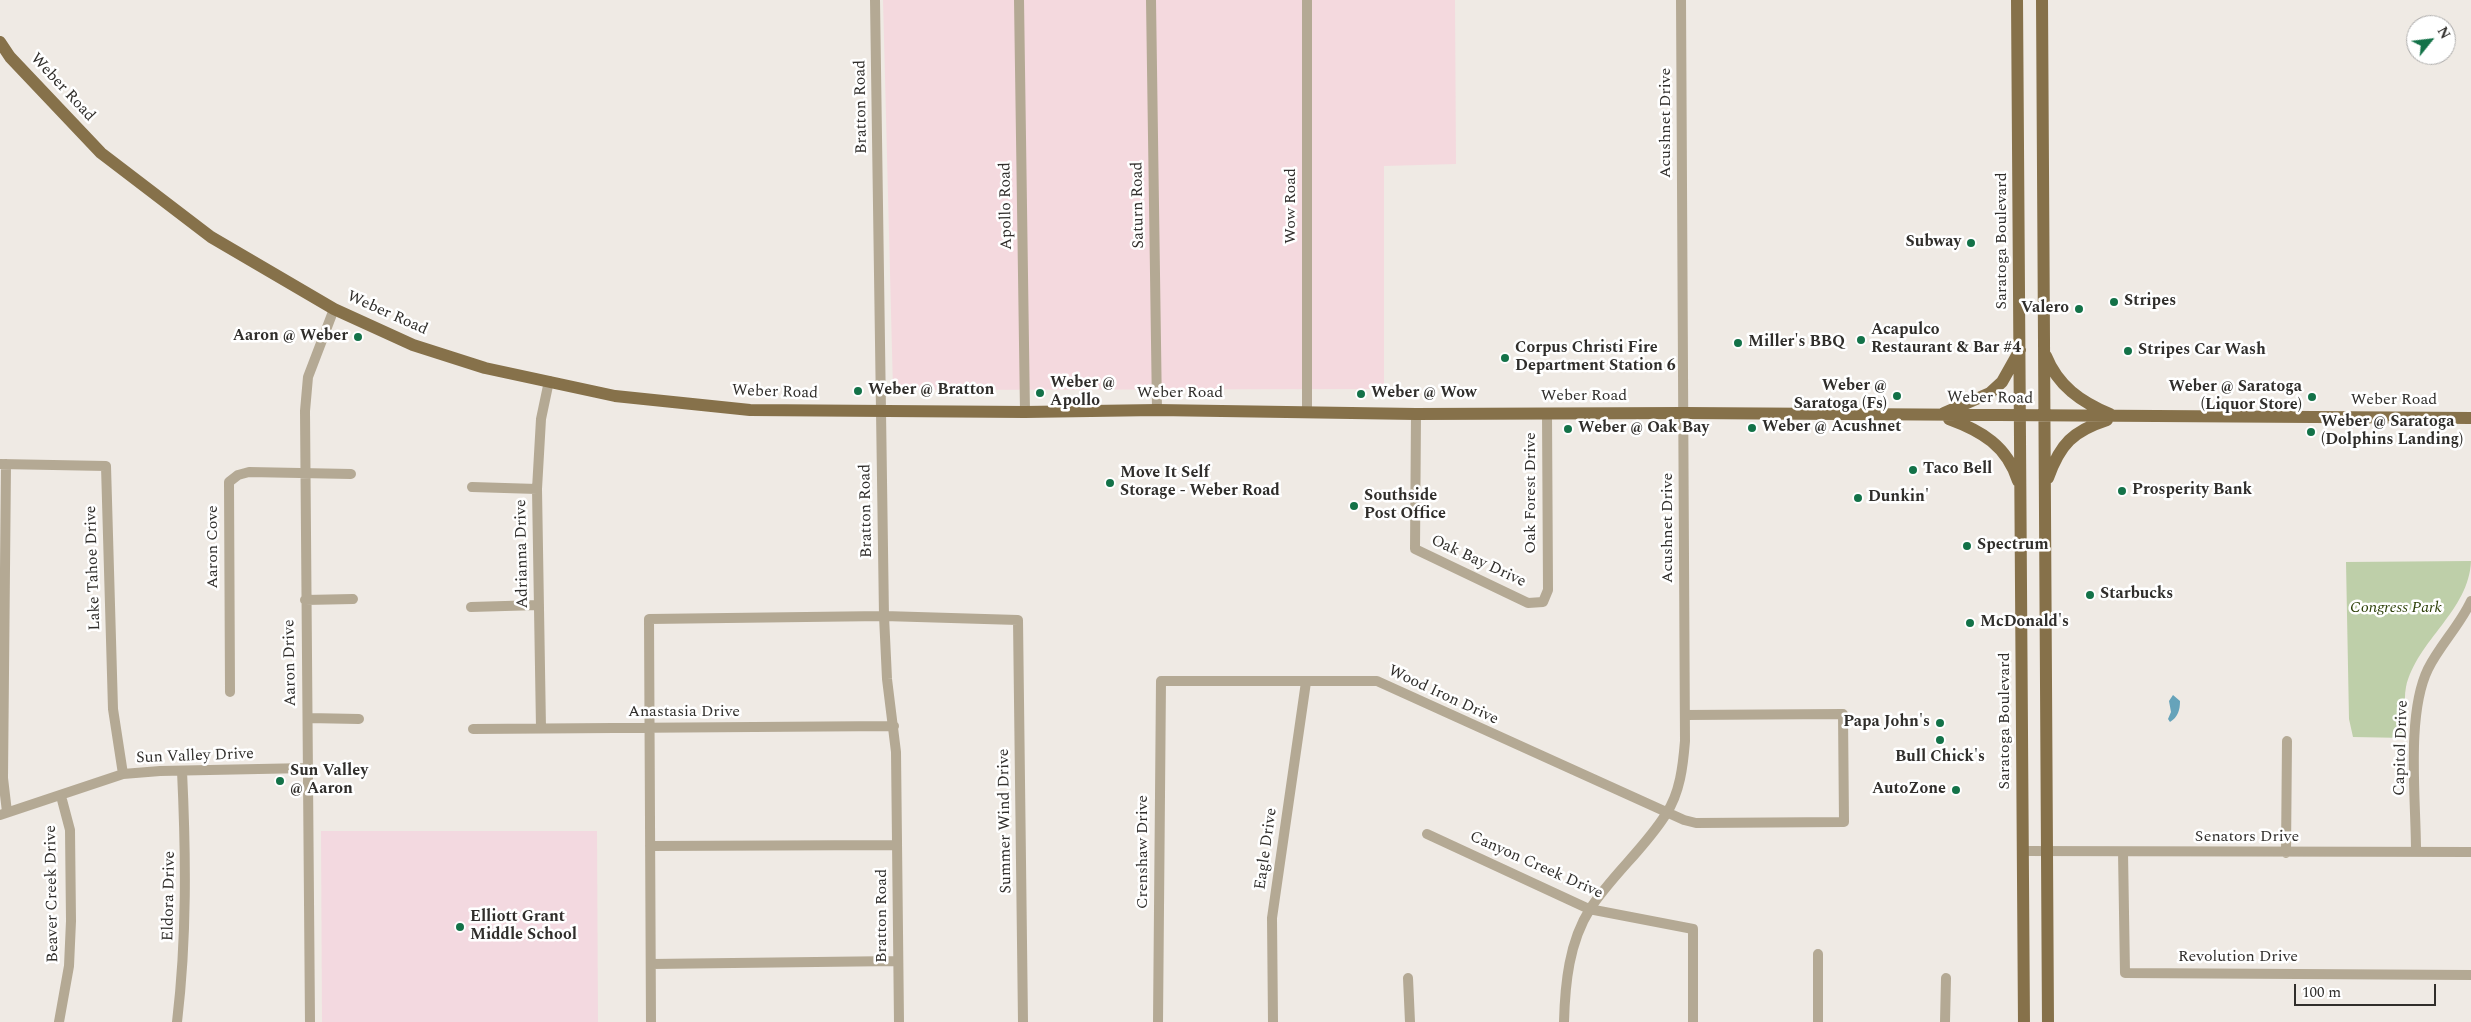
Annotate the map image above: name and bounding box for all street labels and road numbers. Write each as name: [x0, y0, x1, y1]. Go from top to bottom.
street label: Weber Road: [26, 50, 98, 126]
street label: Bratton Road: [852, 60, 872, 154]
street label: Acushnet Drive: [1657, 68, 1677, 178]
street label: Saturn Road: [1129, 161, 1149, 249]
street label: Apollo Road: [997, 162, 1017, 250]
street label: Wow Road: [1282, 168, 1302, 244]
street label: Saratoga Boulevard: [1993, 172, 2013, 310]
street label: Weber Road: [344, 288, 430, 340]
street label: Weber Road: [732, 382, 818, 404]
street label: Weber Road: [1137, 384, 1223, 404]
street label: Weber Road: [1541, 387, 1627, 407]
street label: Weber Road: [1947, 389, 2033, 409]
street label: Weber Road: [2351, 391, 2437, 411]
street label: Oak Forest Drive: [1522, 432, 1542, 554]
street label: Bratton Road: [857, 464, 877, 558]
street label: Acushnet Drive: [1659, 473, 1679, 583]
street label: Adrianna Drive: [512, 499, 534, 609]
street label: Lake Tahoe Drive: [82, 505, 106, 631]
street label: Aaron Cove: [204, 505, 224, 589]
street label: Oak Bay Drive: [1427, 532, 1529, 592]
street label: Aaron Drive: [281, 619, 301, 707]
street label: Saratoga Boulevard: [1996, 652, 2016, 790]
street label: Wood Iron Drive: [1385, 662, 1501, 730]
street label: Capitol Drive: [2391, 700, 2413, 796]
street label: Anastasia Drive: [628, 703, 740, 723]
street label: Sun Valley Drive: [136, 745, 254, 769]
street label: Summer Wind Drive: [995, 748, 1017, 894]
street label: Crenshaw Drive: [1134, 795, 1154, 909]
street label: Eagle Drive: [1252, 807, 1282, 891]
street label: Beaver Creek Drive: [42, 825, 64, 963]
street label: Canyon Creek Drive: [1466, 828, 1606, 904]
street label: Senators Drive: [2195, 828, 2299, 848]
street label: Eldora Drive: [160, 851, 180, 941]
street label: Bratton Road: [873, 869, 893, 963]
street label: Revolution Drive: [2178, 948, 2298, 968]

